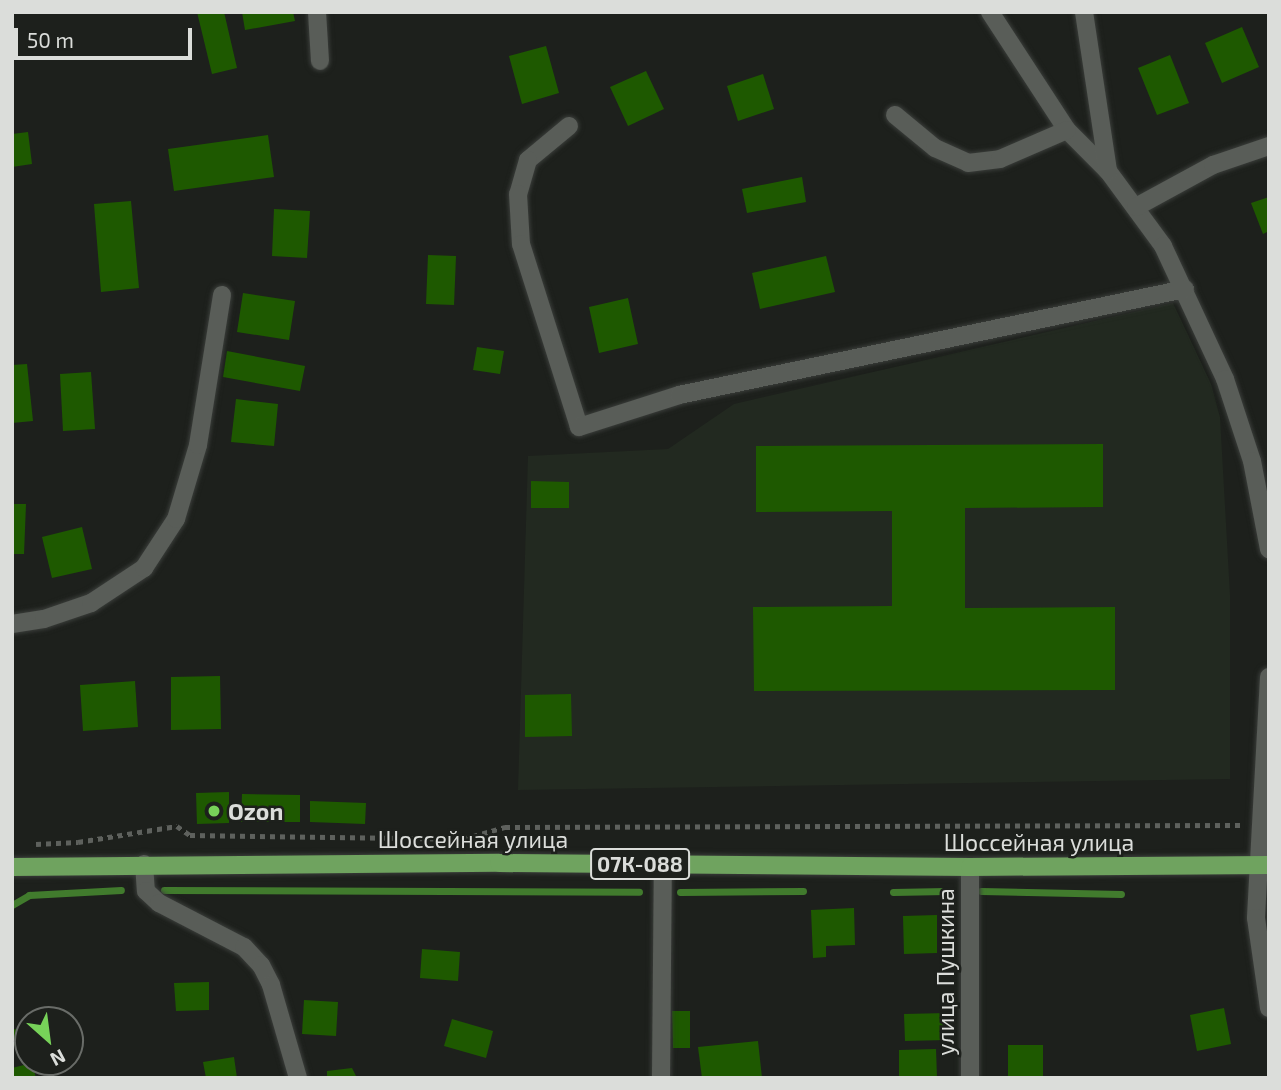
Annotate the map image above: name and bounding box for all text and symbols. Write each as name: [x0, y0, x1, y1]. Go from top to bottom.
scale bar: [18, 14, 196, 58]
text: 50 m: [27, 27, 74, 52]
place label: Ozon: [228, 797, 283, 825]
marker: Ozon: [206, 803, 222, 819]
street label: Шоссейная улица: [378, 825, 568, 853]
street label: Шоссейная улица: [944, 828, 1134, 856]
road number: 07К-088: [589, 846, 691, 882]
street label: улица Пушкина: [931, 888, 959, 1056]
north arrow: [14, 1006, 84, 1076]
text: N: [47, 1045, 70, 1072]

